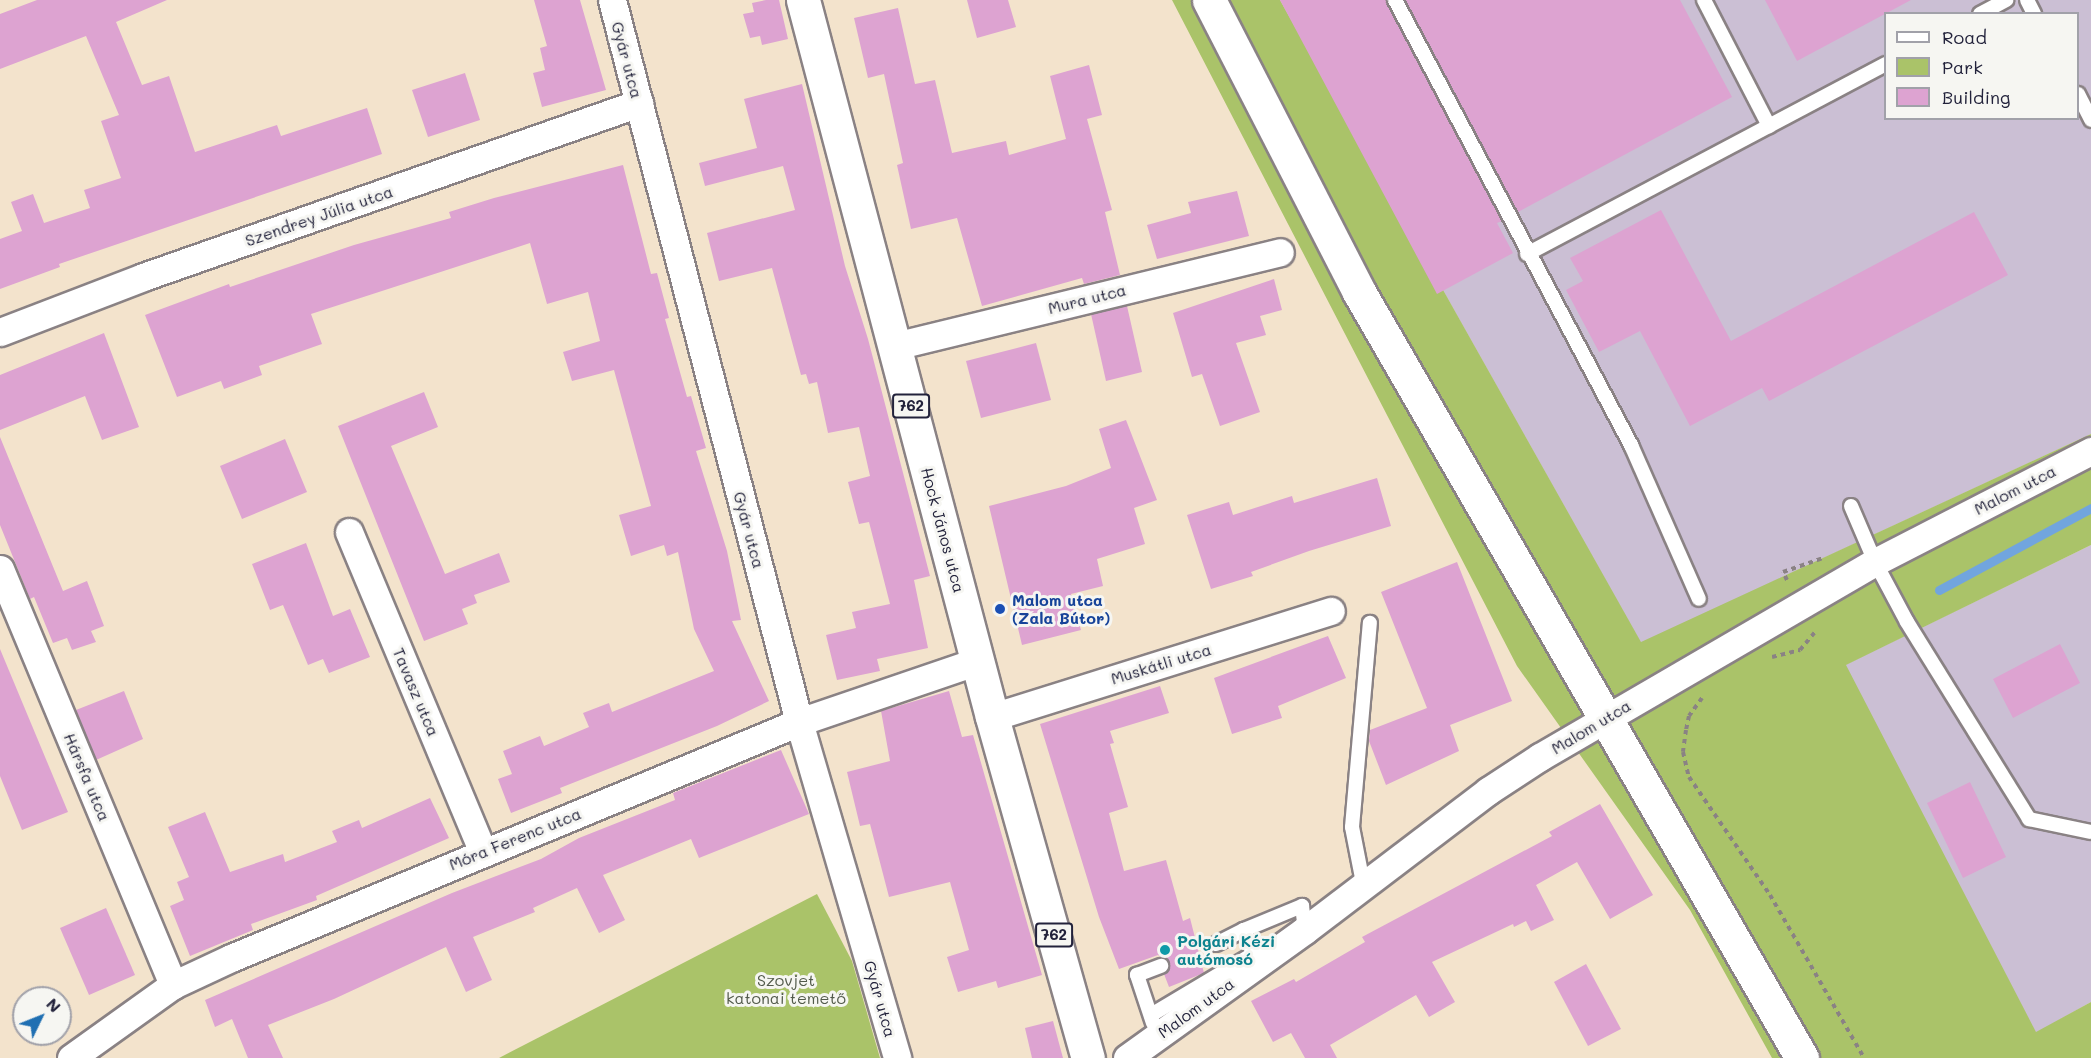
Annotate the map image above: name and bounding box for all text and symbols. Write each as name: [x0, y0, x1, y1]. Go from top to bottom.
legend: [1884, 12, 2079, 120]
street label: Gyár utca: [608, 20, 646, 100]
text: Road: [1942, 25, 1987, 49]
text: Park: [1942, 55, 1983, 79]
text: Building: [1942, 85, 2010, 109]
street label: Szendrey Júlia utca: [243, 182, 395, 250]
street label: Mura utca: [1046, 280, 1128, 318]
road number: 762: [892, 394, 930, 418]
street label: Malom utca: [1971, 461, 2059, 519]
street label: Hock János utca: [917, 465, 969, 595]
street label: Gyár utca: [730, 490, 768, 570]
place label: Malom utca (Zala Bútor): [1012, 590, 1110, 628]
marker: Malom utca (Zala Bútor): [993, 602, 1007, 616]
street label: Muskátli utca: [1108, 640, 1214, 688]
street label: Tavasz utca: [389, 645, 443, 739]
street label: Malom utca: [1548, 696, 1634, 758]
street label: Hársfa utca: [60, 730, 114, 824]
street label: Móra Ferenc utca: [446, 804, 584, 874]
road number: 762: [1034, 923, 1074, 947]
place label: Polgári Kézi autómosó: [1177, 931, 1275, 969]
marker: Polgári Kézi autómosó: [1158, 943, 1172, 957]
street label: Gyár utca: [860, 959, 900, 1039]
park label: Szovjet katonai temető: [726, 970, 846, 1008]
street label: Malom utca: [1154, 974, 1238, 1042]
north arrow: [12, 986, 72, 1046]
text: N: [42, 993, 66, 1016]

